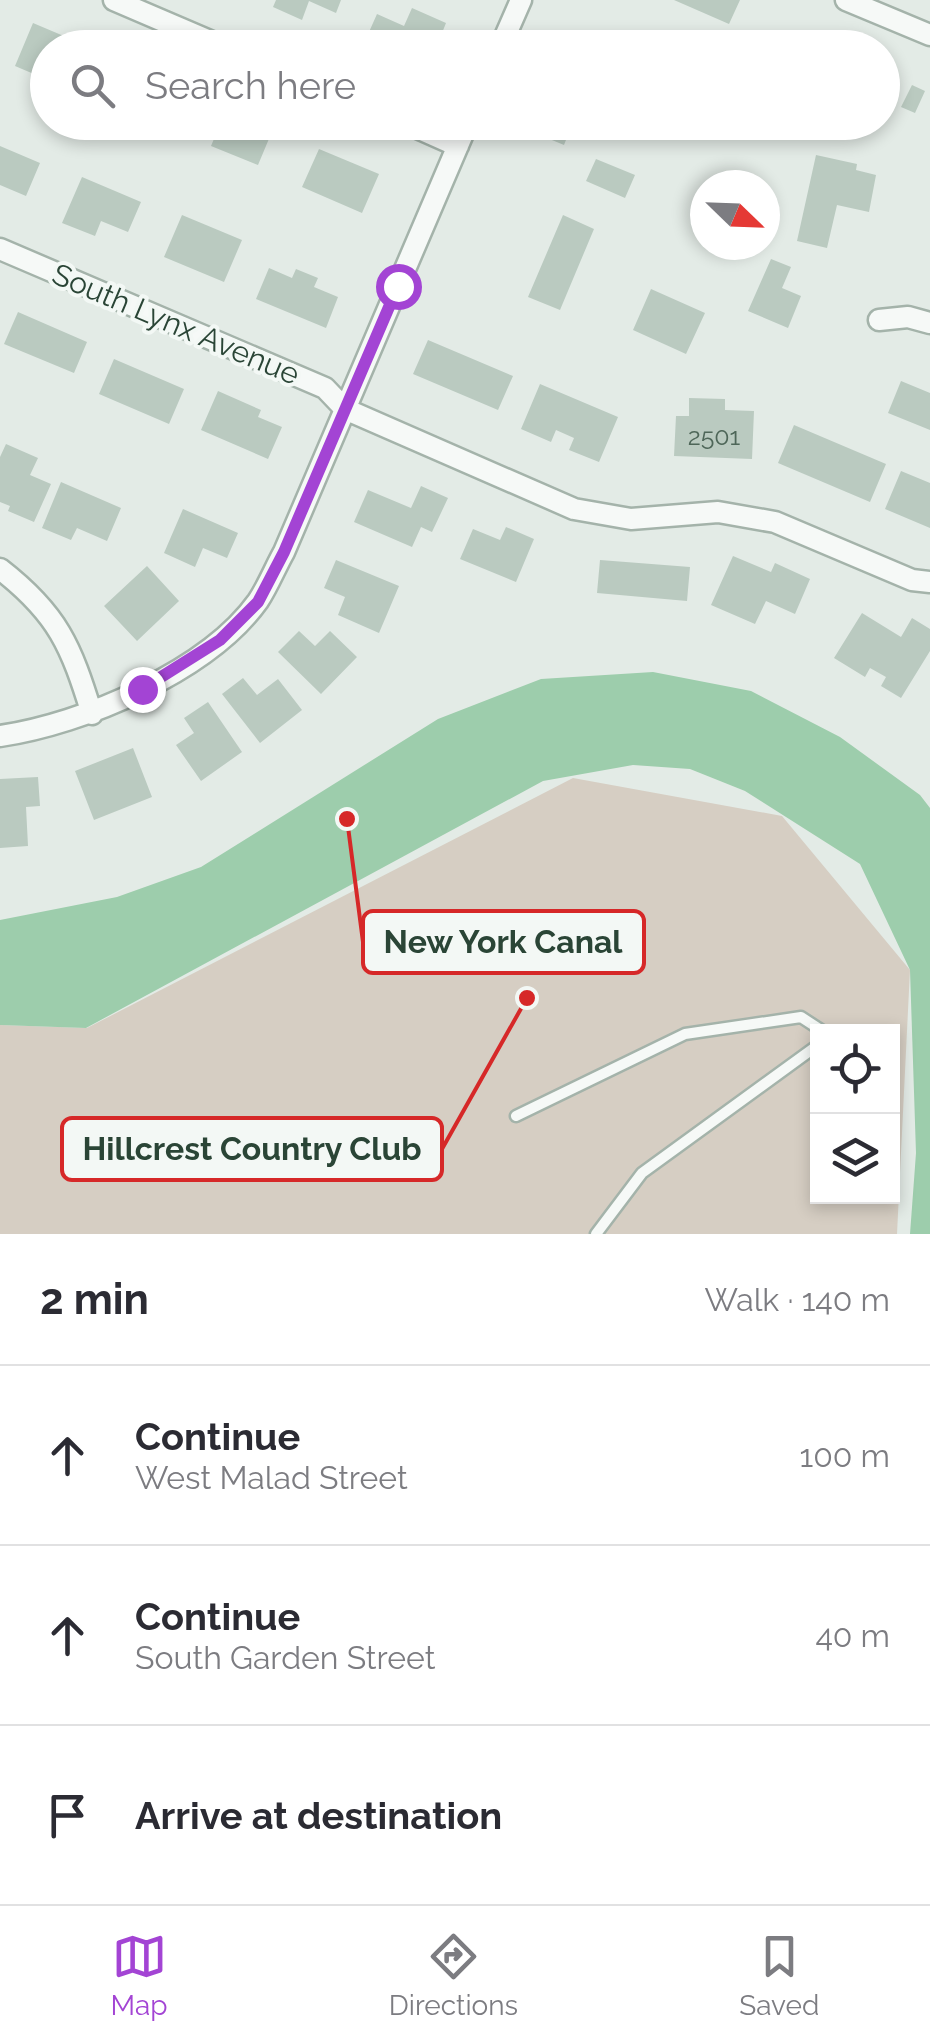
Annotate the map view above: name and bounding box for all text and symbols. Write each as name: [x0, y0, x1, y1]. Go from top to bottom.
search box: [30, 30, 900, 140]
icon: search: [65, 58, 120, 113]
text: Search here: [145, 63, 356, 108]
north arrow: [690, 170, 780, 260]
street label: South Lynx Avenue: [47, 256, 305, 392]
route start: [376, 264, 422, 310]
house number: 2501: [688, 421, 741, 451]
route end: [120, 667, 166, 713]
callout: New York Canal: [363, 911, 644, 973]
text: New York Canal: [384, 923, 623, 960]
map controls: [810, 1024, 900, 1204]
button: locate: [810, 1024, 900, 1114]
button: layers: [810, 1114, 900, 1204]
callout: Hillcrest Country Club: [62, 1118, 442, 1180]
text: Hillcrest Country Club: [83, 1130, 421, 1167]
text: 2 min: [40, 1275, 149, 1324]
text: Walk · 140 m: [704, 1281, 890, 1318]
text: Continue: [135, 1414, 300, 1459]
icon: ahead: [40, 1428, 95, 1483]
text: 100 m: [800, 1437, 890, 1474]
text: West Malad Street: [135, 1459, 408, 1496]
text: Continue: [135, 1594, 300, 1639]
icon: ahead: [40, 1608, 95, 1663]
text: 40 m: [815, 1617, 890, 1654]
text: South Garden Street: [135, 1639, 435, 1676]
icon: arrive: [40, 1788, 95, 1843]
text: Arrive at destination: [135, 1793, 502, 1838]
tab: Map: [111, 1929, 168, 2022]
tab: Directions: [389, 1929, 518, 2022]
tab: Saved: [739, 1929, 819, 2022]

